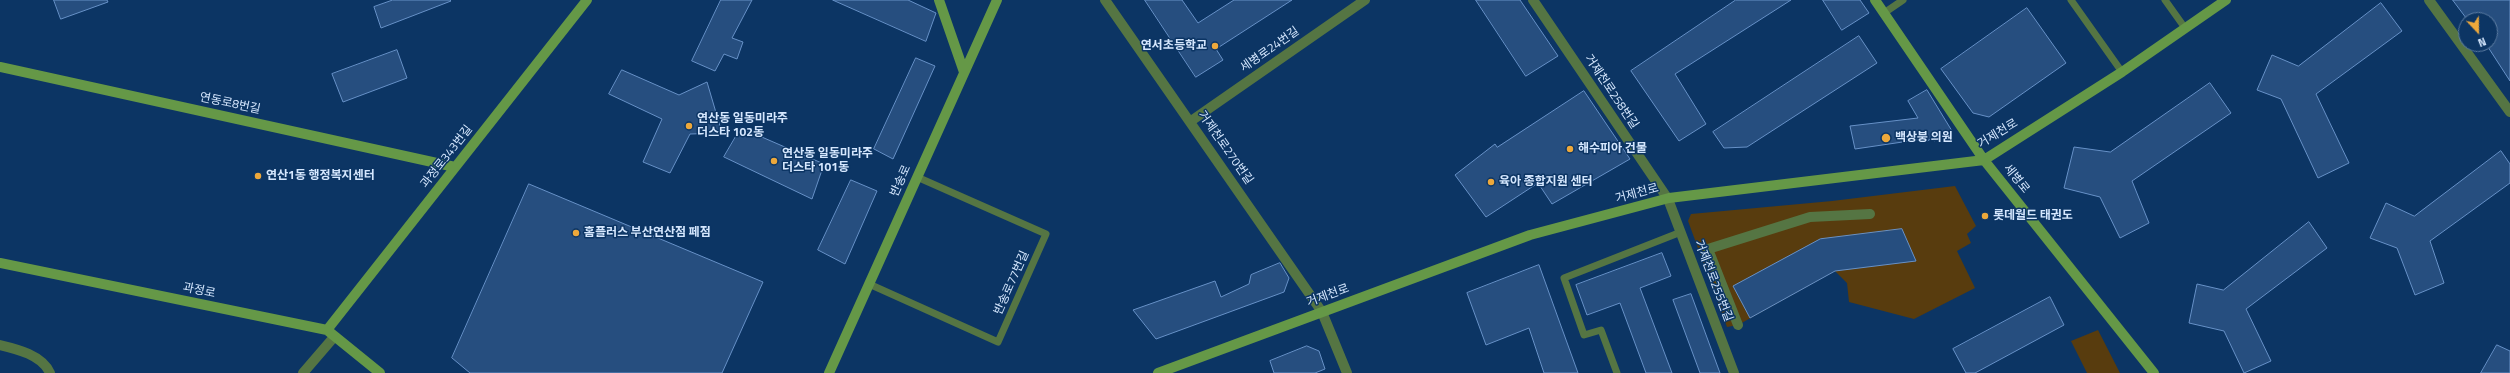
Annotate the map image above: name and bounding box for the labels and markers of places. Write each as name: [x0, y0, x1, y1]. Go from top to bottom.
place label: 연서초등학교: [1141, 39, 1207, 53]
marker: 연서초등학교: [1210, 41, 1220, 51]
place label: 연산동 일동미라주 더스타 102동: [697, 112, 788, 140]
marker: 연산동 일동미라주 더스타 102동: [684, 121, 694, 131]
place label: 백상붕 의원: [1895, 131, 1953, 145]
marker: 백상붕 의원: [1880, 132, 1892, 144]
place label: 해수피아 건물: [1578, 142, 1647, 156]
marker: 해수피아 건물: [1565, 144, 1575, 154]
place label: 연산동 일동미라주 더스타 101동: [782, 147, 873, 175]
marker: 연산동 일동미라주 더스타 101동: [769, 156, 779, 166]
place label: 연산1동 행정복지센터: [266, 169, 375, 183]
marker: 연산1동 행정복지센터: [253, 171, 263, 181]
place label: 육아 종합지원 센터: [1499, 175, 1593, 189]
marker: 육아 종합지원 센터: [1486, 177, 1496, 187]
place label: 롯데월드 태권도: [1993, 209, 2073, 223]
marker: 롯데월드 태권도: [1980, 211, 1990, 221]
place label: 홈플러스 부산연산점 페점: [584, 226, 711, 240]
marker: 홈플러스 부산연산점 페점: [571, 228, 581, 238]

